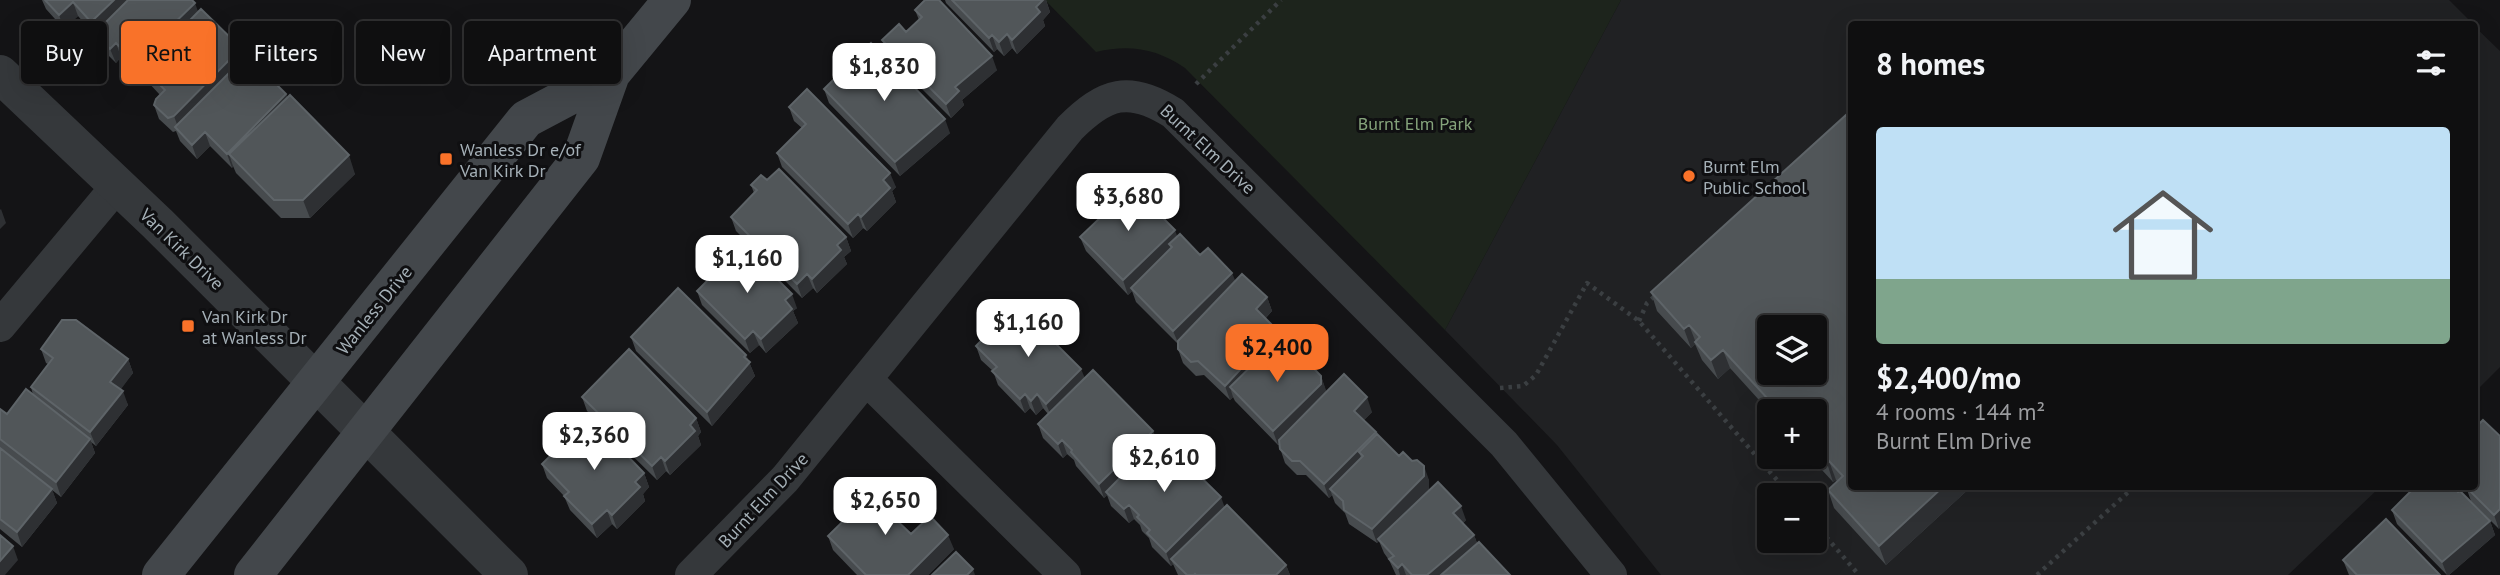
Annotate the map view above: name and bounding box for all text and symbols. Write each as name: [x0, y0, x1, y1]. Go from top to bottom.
chip: Buy: [21, 21, 107, 84]
chip: Rent: [121, 21, 216, 84]
chip: Filters: [230, 21, 342, 84]
chip: New: [356, 21, 450, 84]
chip: Apartment: [464, 21, 621, 84]
pin: $1,830: [827, 43, 941, 103]
text: 8 homes: [1876, 44, 1985, 83]
icon: filters: [2412, 44, 2450, 82]
text: $1,830: [848, 51, 920, 80]
street label: Burnt Elm Drive: [1156, 99, 1260, 199]
park label: Burnt Elm Park: [1358, 112, 1473, 135]
place label: Wanless Dr e/of Van Kirk Dr: [459, 138, 582, 182]
marker: Wanless Dr e/of Van Kirk Dr: [438, 151, 454, 167]
place label: Burnt Elm Public School: [1703, 155, 1807, 199]
marker: Burnt Elm Public School: [1681, 168, 1697, 184]
icon: home: [2100, 172, 2226, 298]
pin: $3,680: [1071, 174, 1185, 233]
text: $3,680: [1092, 181, 1164, 210]
street label: Van Kirk Drive: [134, 202, 229, 295]
pin: $1,160: [690, 236, 804, 295]
text: $1,160: [711, 243, 783, 272]
street label: Wanless Drive: [331, 261, 417, 359]
pin: $1,160: [971, 300, 1085, 359]
place label: Van Kirk Dr at Wanless Dr: [201, 305, 307, 349]
text: $1,160: [992, 307, 1064, 336]
map controls: [1757, 315, 1827, 553]
button: layers: [1757, 315, 1827, 385]
marker: Van Kirk Dr at Wanless Dr: [180, 318, 196, 334]
pin: $2,400: [1220, 324, 1334, 384]
text: $2,400: [1241, 332, 1313, 361]
text: $2,400/mo: [1876, 358, 2021, 397]
text: 4 rooms · 144 m²: [1876, 397, 2045, 426]
button: +: [1757, 399, 1827, 469]
pin: $2,360: [537, 412, 651, 472]
text: $2,360: [558, 420, 630, 449]
text: Burnt Elm Drive: [1876, 426, 2032, 455]
pin: $2,610: [1107, 434, 1221, 494]
text: $2,610: [1128, 442, 1200, 471]
street label: Burnt Elm Drive: [713, 448, 813, 552]
pin: $2,650: [828, 477, 942, 537]
button: −: [1757, 483, 1827, 553]
text: $2,650: [849, 485, 921, 514]

